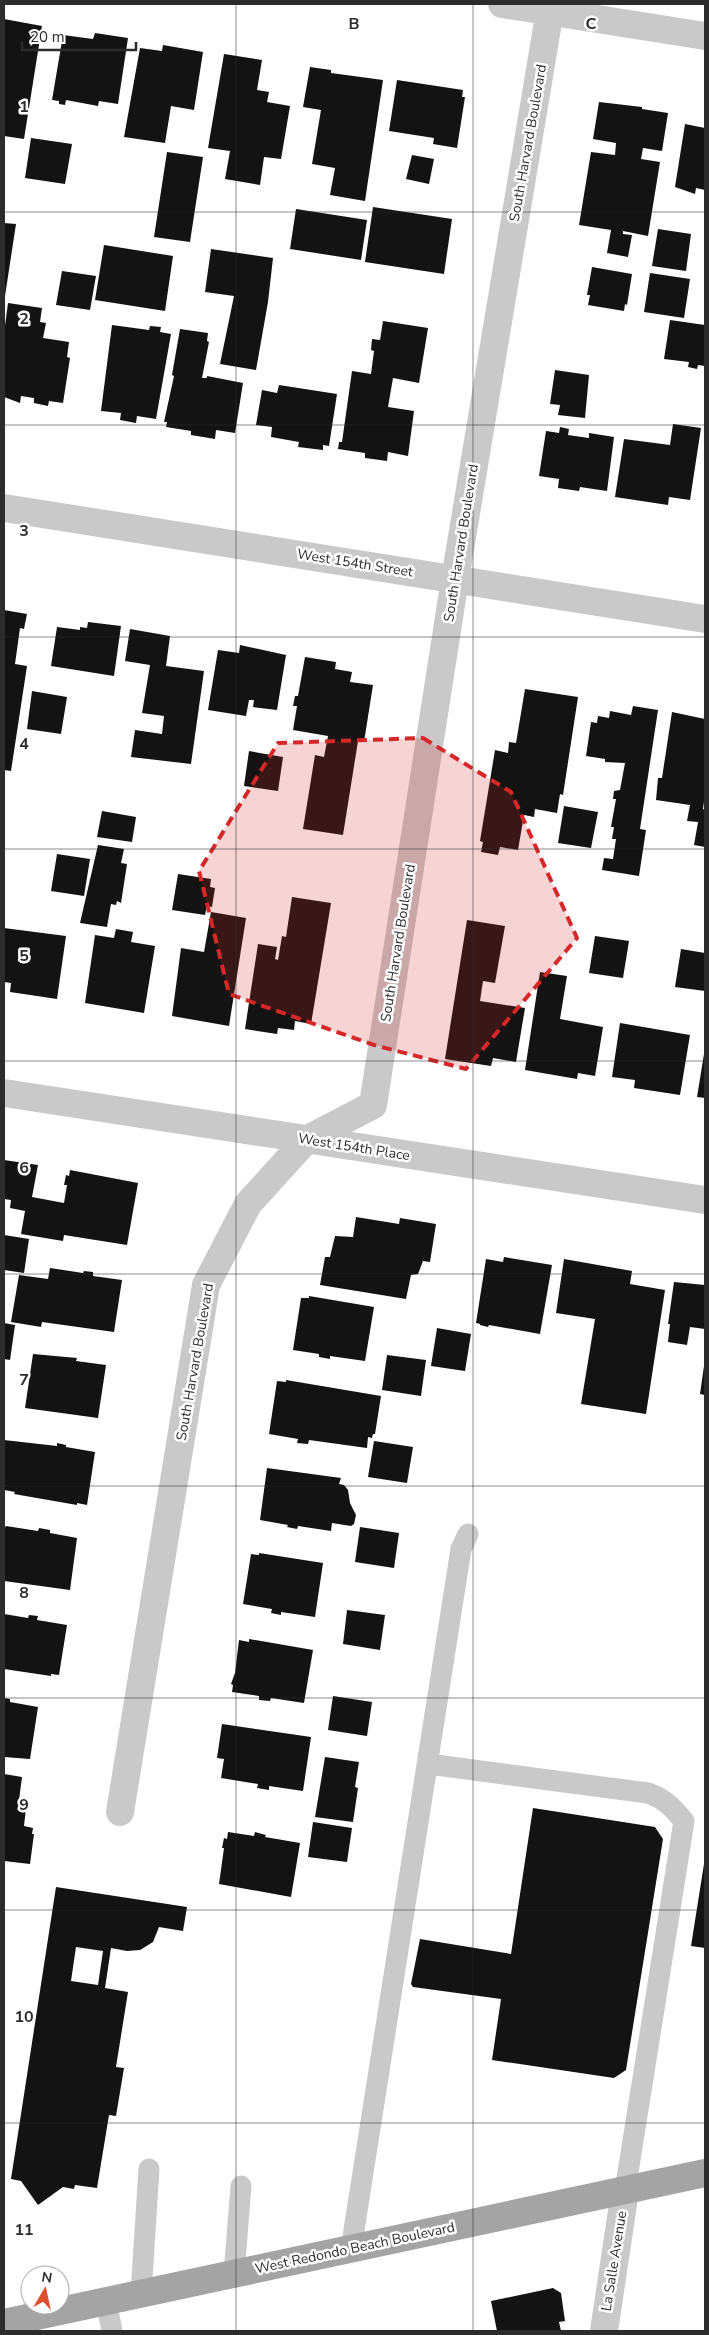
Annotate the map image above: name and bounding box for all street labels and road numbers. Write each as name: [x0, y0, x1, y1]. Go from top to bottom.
street label: South Harvard Boulevard: [505, 63, 551, 223]
street label: South Harvard Boulevard: [439, 463, 483, 623]
street label: West 154th Street: [296, 544, 414, 582]
street label: South Harvard Boulevard: [376, 863, 420, 1023]
street label: West 154th Place: [297, 1129, 411, 1165]
street label: South Harvard Boulevard: [172, 1282, 218, 1442]
street label: La Salle Avenue: [597, 2209, 631, 2313]
street label: West Redondo Beach Boulevard: [253, 2218, 457, 2278]

